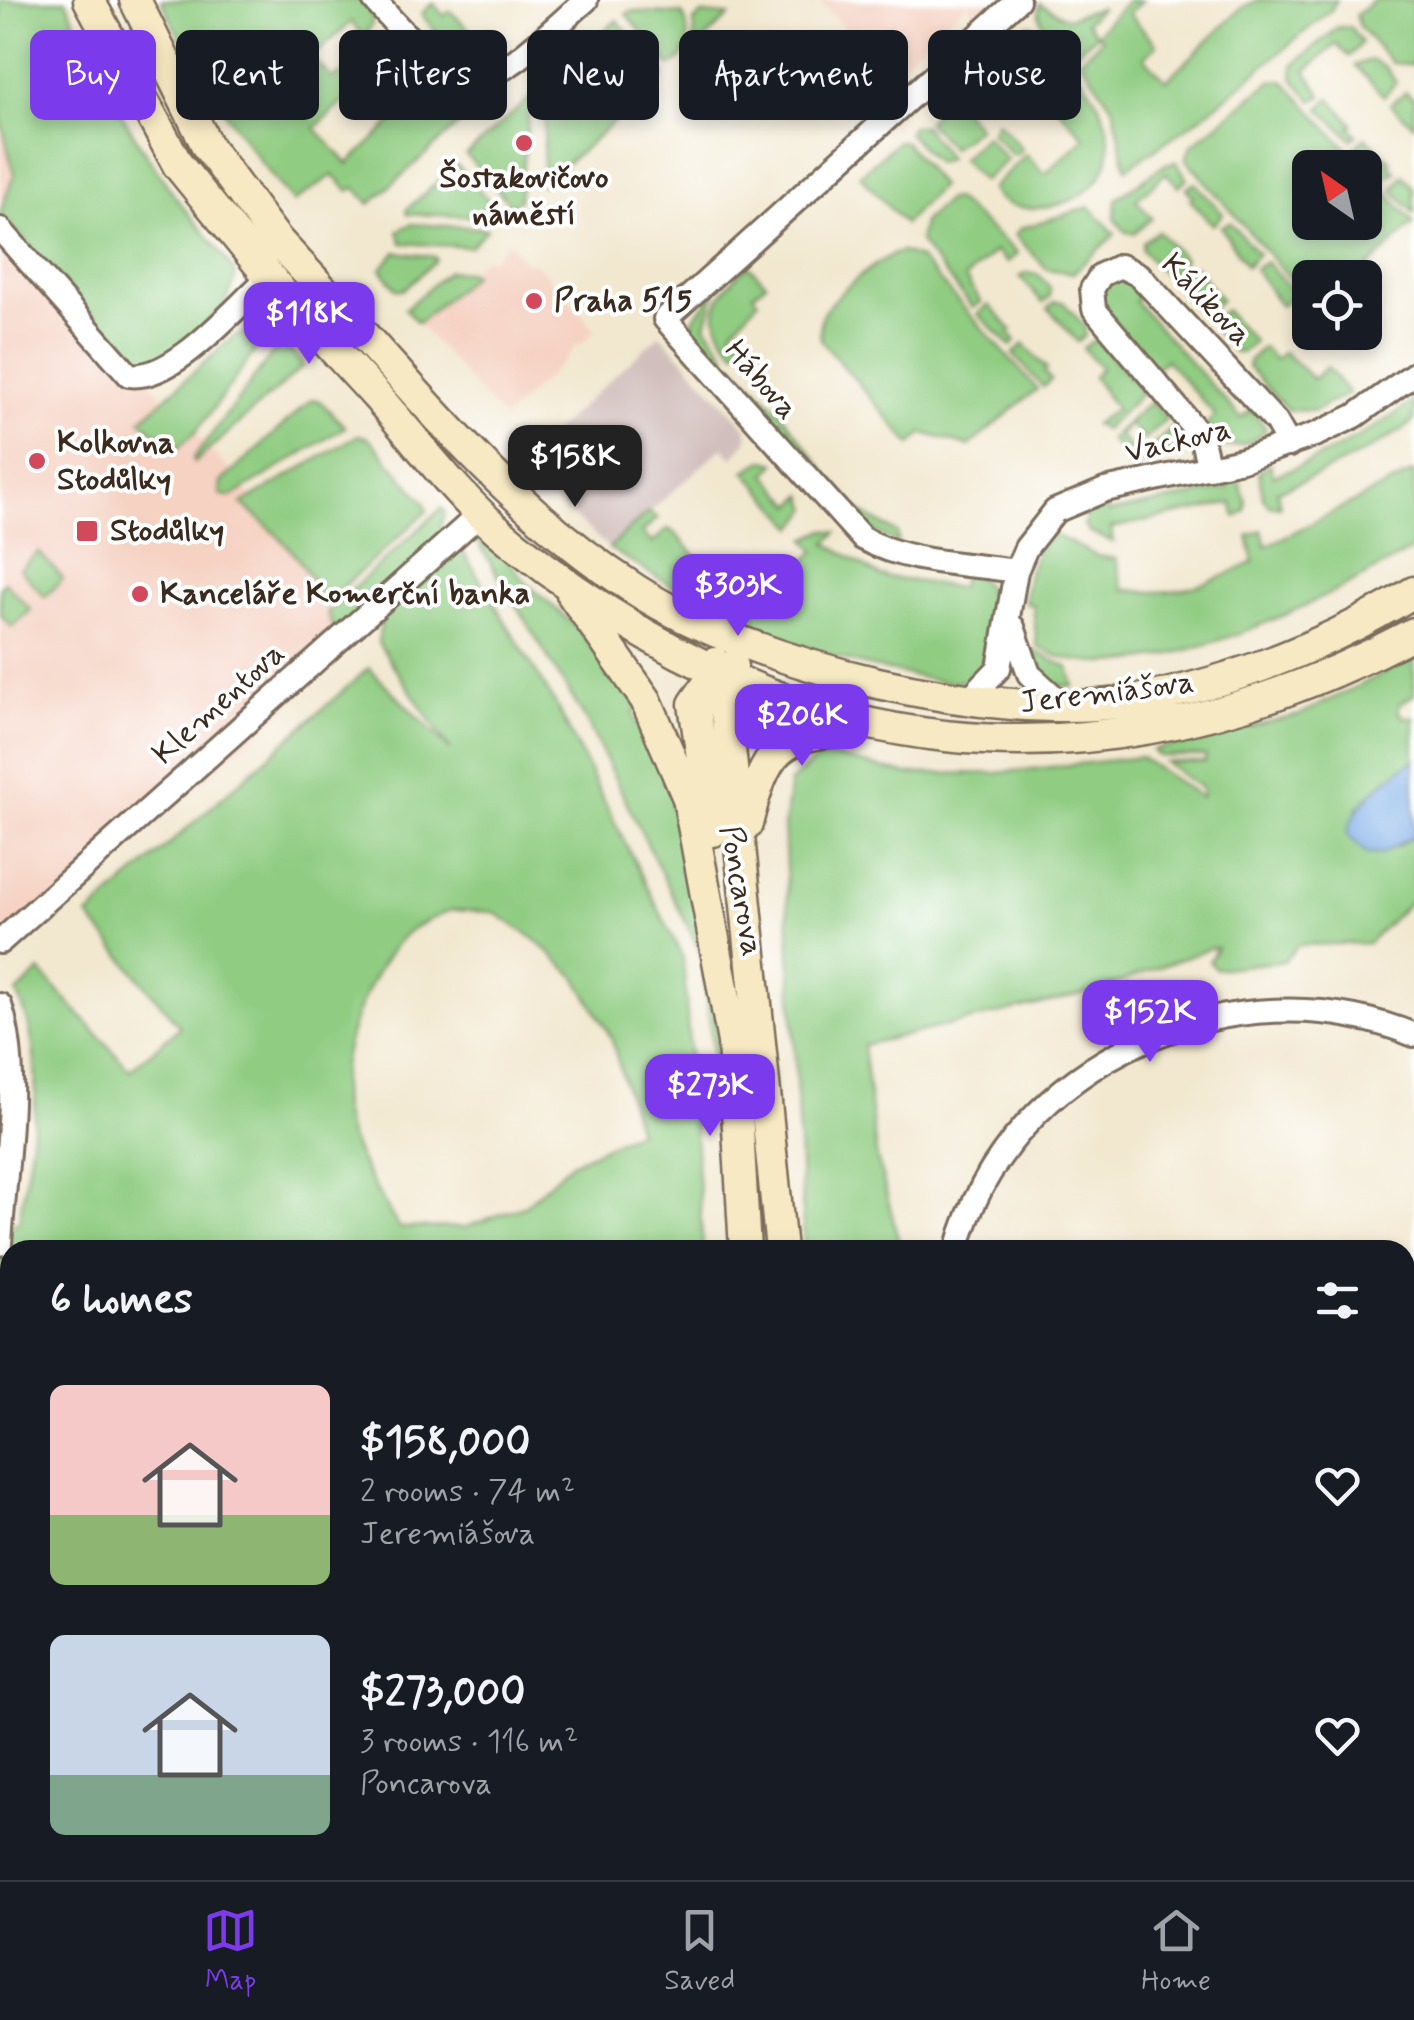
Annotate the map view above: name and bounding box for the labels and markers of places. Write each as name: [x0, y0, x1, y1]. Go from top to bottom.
marker: Šostakovičovo náměstí: [513, 132, 535, 154]
place label: Šostakovičovo náměstí: [439, 157, 609, 236]
place label: Praha 515: [554, 280, 693, 322]
pin: $118K: [239, 282, 379, 367]
marker: Praha 515: [523, 290, 545, 312]
place label: Kolkovna Stodůlky: [57, 422, 174, 501]
pin: $158K: [505, 425, 645, 510]
marker: Kolkovna Stodůlky: [26, 450, 48, 472]
place label: Stodůlky: [110, 510, 224, 552]
marker: Stodůlky: [74, 518, 100, 544]
pin: $303K: [668, 554, 808, 639]
place label: Kanceláře Komerční banka: [160, 573, 530, 615]
marker: Kanceláře Komerční banka: [129, 583, 151, 605]
pin: $206K: [732, 684, 872, 769]
pin: $152K: [1080, 980, 1220, 1065]
pin: $273K: [640, 1054, 780, 1139]

